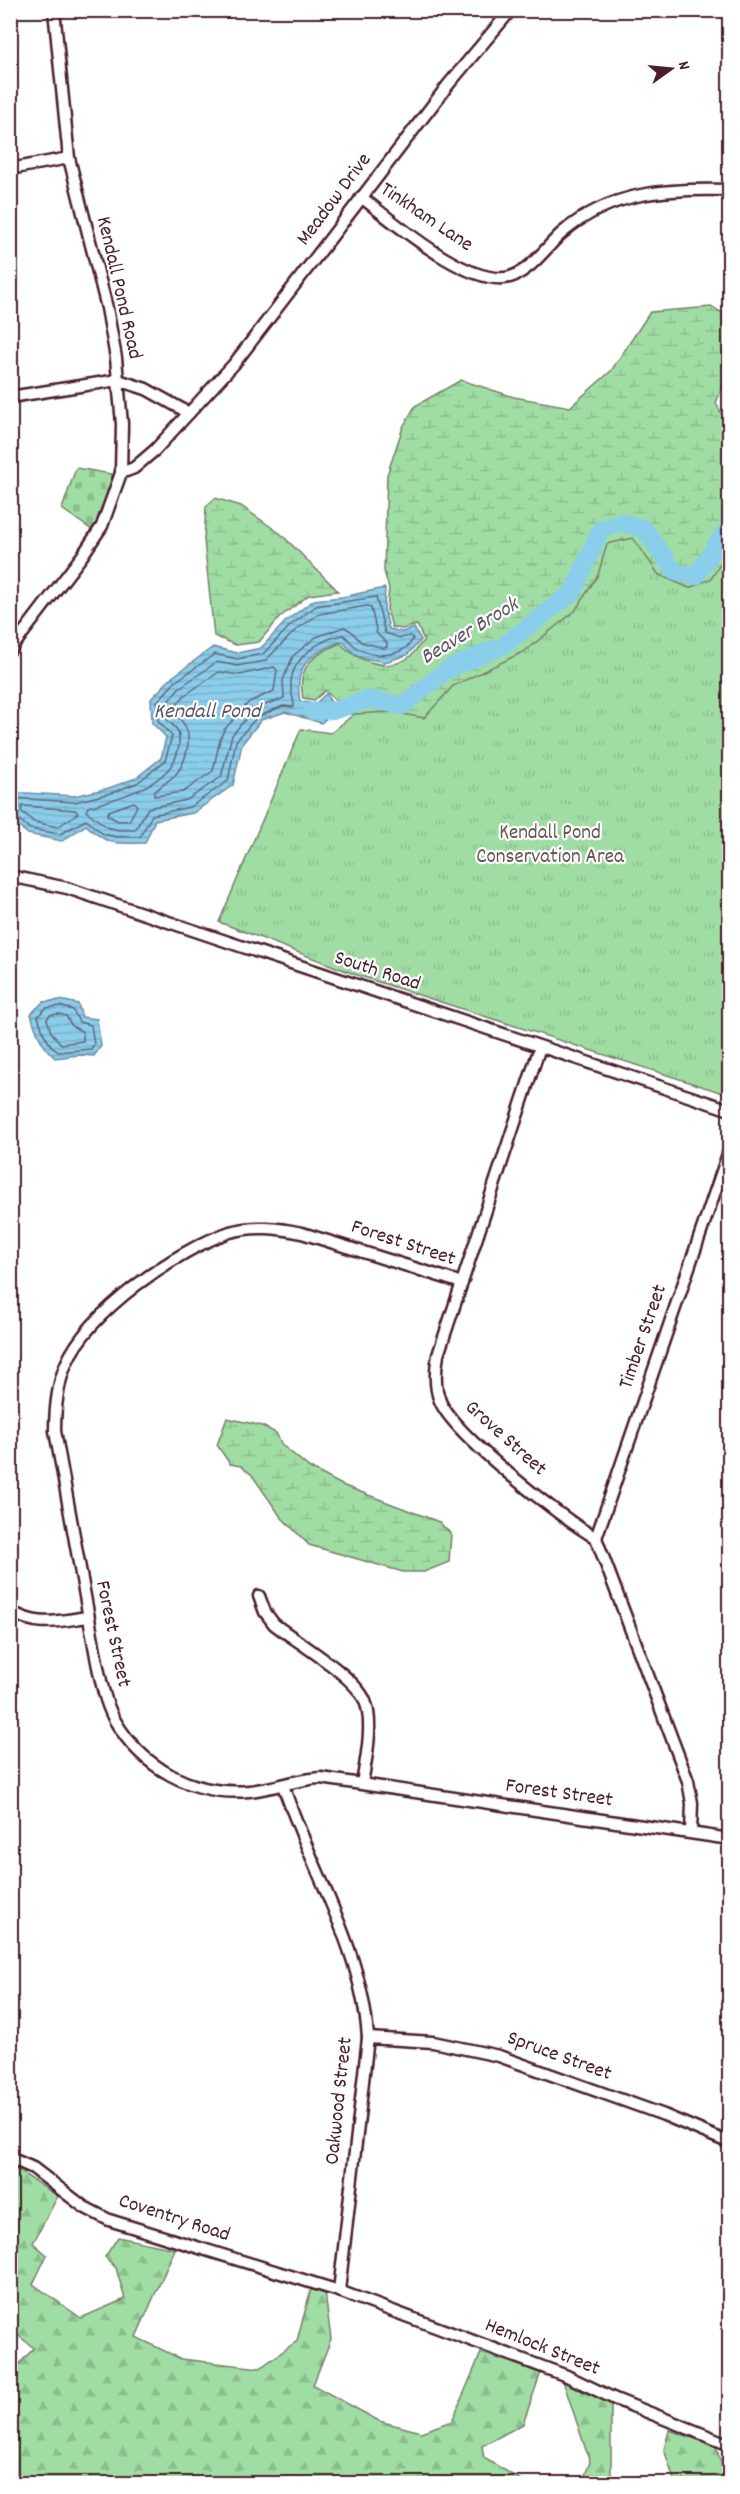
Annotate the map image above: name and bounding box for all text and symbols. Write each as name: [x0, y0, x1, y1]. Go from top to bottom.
north arrow: [641, 39, 701, 99]
text: N: [671, 59, 695, 73]
street label: Meadow Drive: [290, 147, 380, 253]
street label: Tinkham Lane: [373, 176, 479, 260]
street label: Kendall Pond Road: [87, 214, 149, 362]
water label: Beaver Brook: [415, 589, 527, 674]
water label: Kendall Pond: [154, 697, 263, 728]
park label: Kendall Pond Conservation Area: [476, 819, 625, 873]
street label: South Road: [330, 944, 424, 1000]
street label: Forest Street: [347, 1213, 459, 1275]
street label: Timber Street: [612, 1281, 676, 1393]
street label: Grove Street: [457, 1394, 553, 1484]
street label: Forest Street: [86, 1578, 138, 1690]
street label: Forest Street: [503, 1772, 615, 1816]
street label: Spruce Street: [503, 2024, 616, 2090]
street label: Oakwood Street: [318, 2035, 362, 2166]
street label: Coventry Road: [114, 2187, 234, 2251]
street label: Hemlock Street: [480, 2311, 604, 2385]

